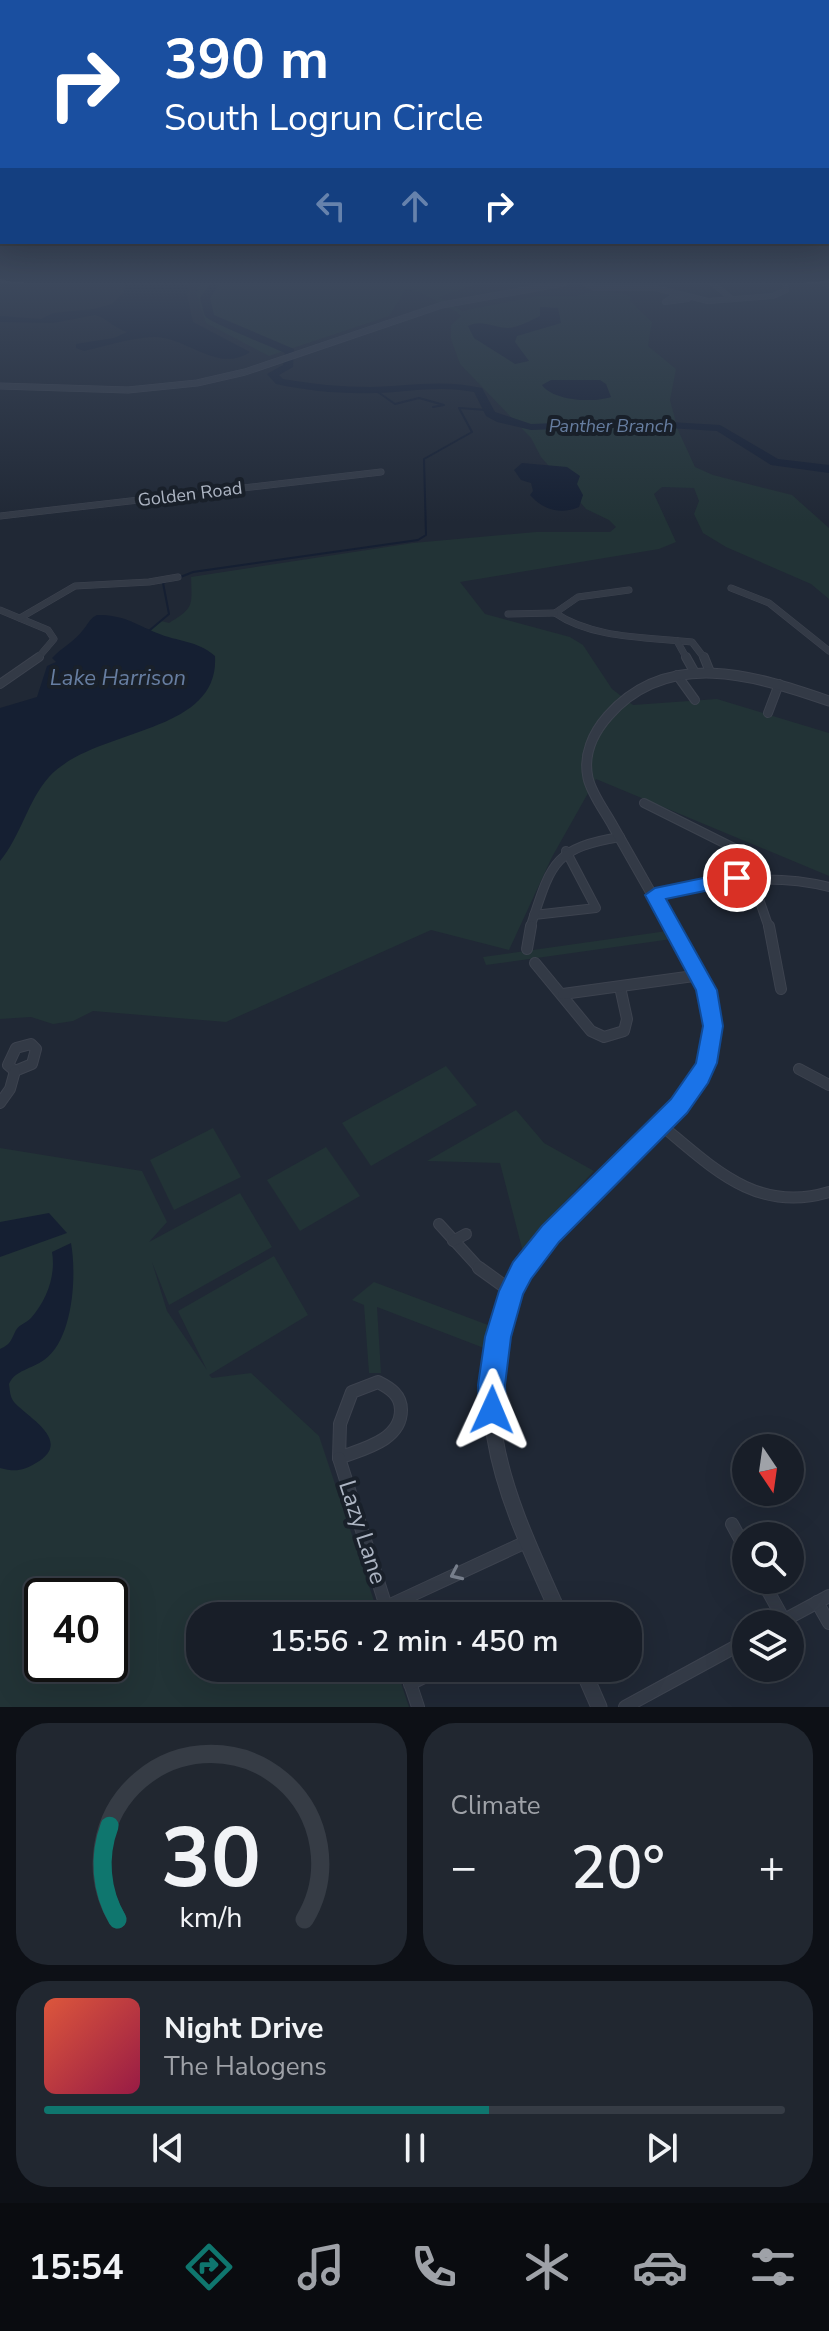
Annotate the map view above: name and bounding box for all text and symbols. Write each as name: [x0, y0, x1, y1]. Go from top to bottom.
text: 390 m: [164, 21, 329, 98]
icon: right: [32, 32, 136, 136]
text: South Logrun Circle: [164, 94, 483, 143]
icon: left: [309, 184, 353, 228]
icon: ahead: [393, 184, 437, 228]
icon: right: [477, 184, 521, 228]
water label: Panther Branch: [549, 414, 673, 438]
street label: Golden Road: [136, 476, 244, 512]
water label: Lake Harrison: [50, 663, 186, 693]
pin: [703, 844, 771, 912]
icon: arrive: [715, 856, 759, 900]
position arrow: [450, 1368, 534, 1452]
north arrow: [732, 1434, 804, 1506]
map controls: [732, 1434, 804, 1682]
street label: Lazy Lane: [331, 1476, 395, 1588]
button: search: [732, 1522, 804, 1594]
one-way arrow: [450, 1564, 464, 1580]
speed limit sign: 40: [24, 1578, 128, 1682]
button: layers: [732, 1610, 804, 1682]
text: 15:56 · 2 min · 450 m: [269, 1621, 559, 1662]
text: Climate: [451, 1788, 541, 1823]
text: 30: [161, 1802, 261, 1915]
text: 20°: [571, 1827, 665, 1909]
text: −: [451, 1838, 477, 1898]
text: +: [759, 1838, 785, 1898]
text: km/h: [180, 1898, 243, 1937]
text: Night Drive: [164, 2008, 323, 2049]
text: The Halogens: [164, 2049, 327, 2084]
icon: previous: [146, 2126, 190, 2170]
icon: pause: [393, 2126, 437, 2170]
icon: next: [640, 2126, 684, 2170]
icon: directions: [181, 2239, 237, 2295]
icon: music: [293, 2239, 349, 2295]
icon: phone: [406, 2239, 462, 2295]
icon: climate: [519, 2239, 575, 2295]
icon: car: [632, 2239, 688, 2295]
icon: filters: [745, 2239, 801, 2295]
text: 15:54: [28, 2243, 124, 2292]

